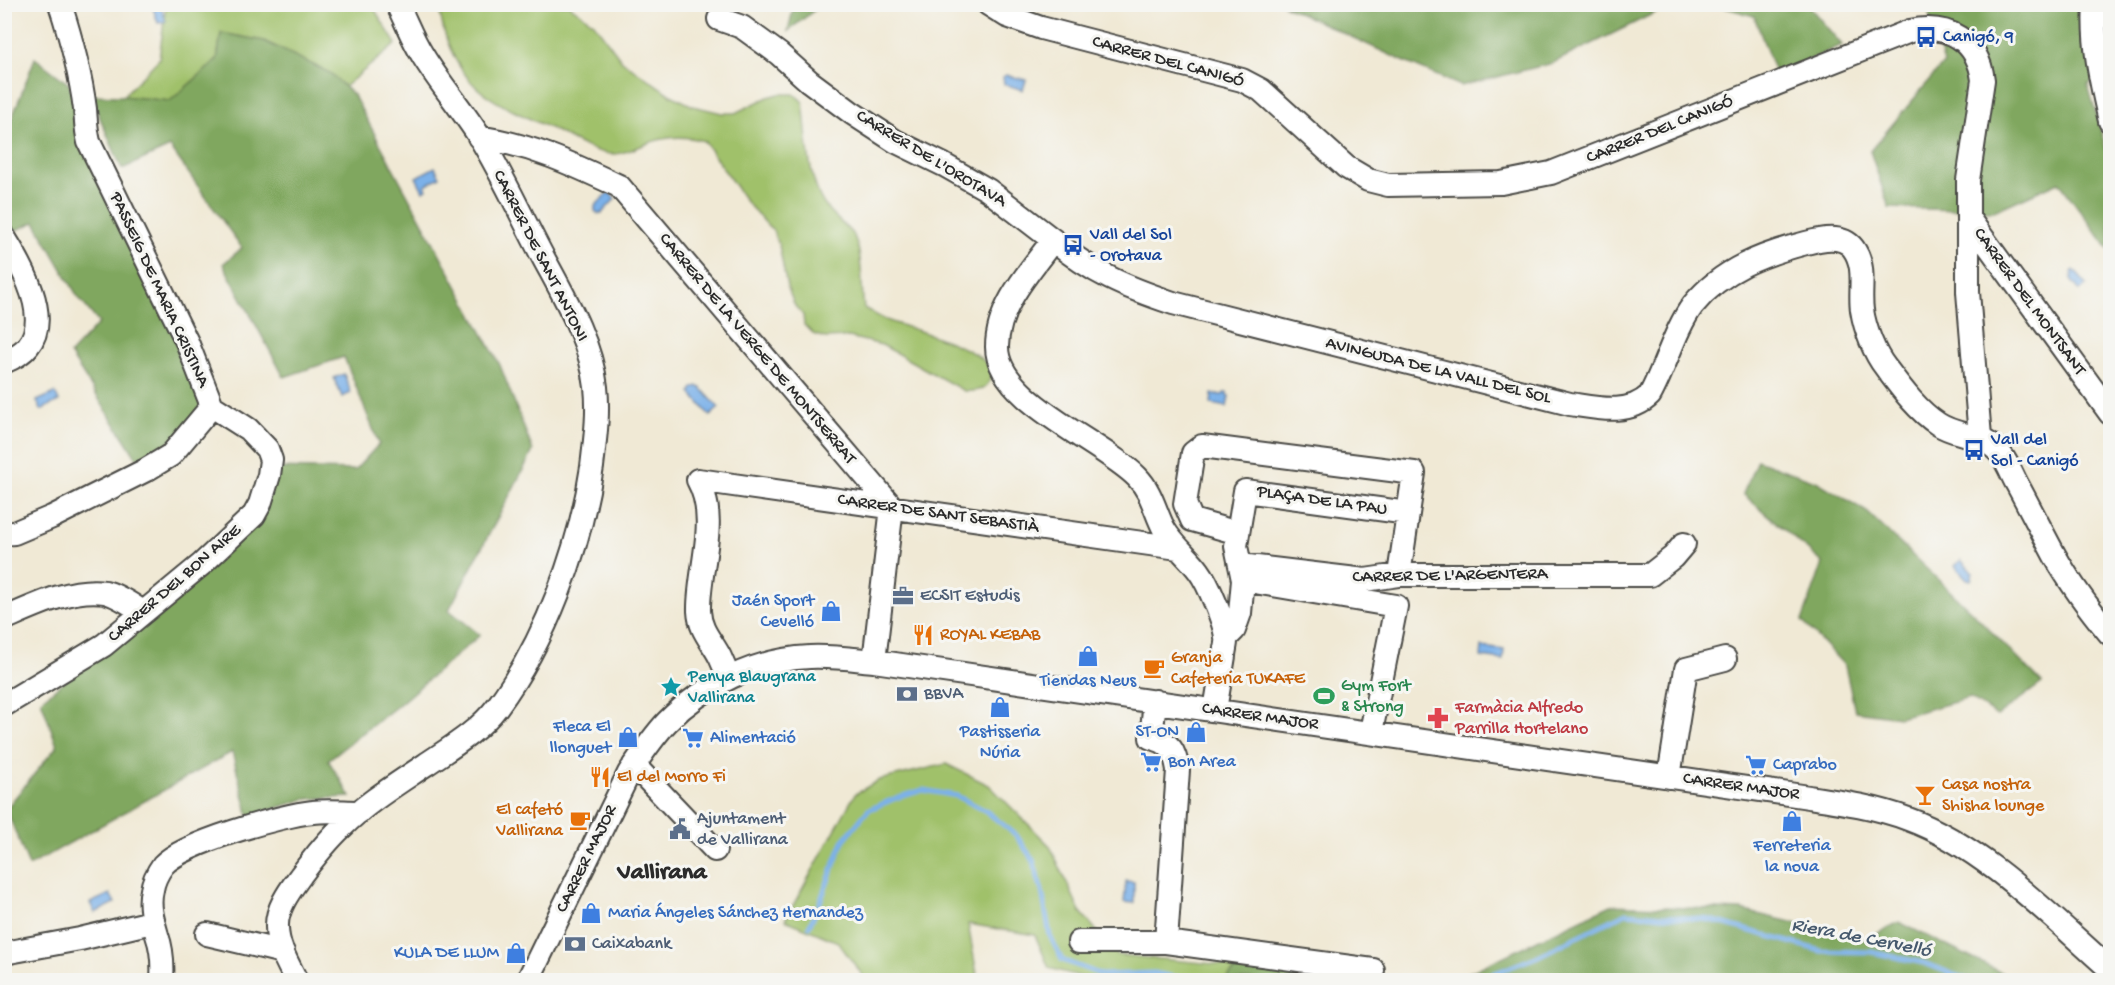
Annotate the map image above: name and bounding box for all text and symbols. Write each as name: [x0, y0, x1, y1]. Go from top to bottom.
bus stop icon: Canigó, 9: [1914, 25, 1938, 49]
place label: Canigó, 9: [1943, 27, 2014, 48]
street label: CARRER DEL CANIGÓ: [1090, 32, 1246, 92]
street label: CARRER DEL CANIGÓ: [1583, 91, 1737, 169]
street label: CARRER DE L'OROTAVA: [852, 106, 1011, 213]
street label: CARRER DE SANT ANTONI: [488, 167, 592, 345]
street label: PASSEIG DE MARIA CRISTINA: [104, 188, 214, 392]
street label: CARRER DEL MONTSANT: [1968, 224, 2090, 381]
place label: Vall del Sol - Orotava: [1089, 225, 1172, 267]
street label: CARRER DE LA VERGE DE MONTSERRAT: [654, 229, 861, 470]
bus stop icon: Vall del Sol - Orotava: [1061, 233, 1085, 257]
street label: AVINGUDA DE LA VALL DEL SOL: [1323, 333, 1554, 410]
place label: Vall del Sol - Canigó: [1990, 430, 2079, 472]
bus stop icon: Vall del Sol - Canigó: [1962, 438, 1986, 462]
street label: PLAÇA DE LA PAU: [1254, 481, 1389, 521]
street label: CARRER DE SANT SEBASTIÀ: [836, 488, 1041, 539]
street label: CARRER DEL BON AIRE: [104, 520, 246, 648]
street label: CARRER DE L'ARGENTERA: [1352, 564, 1549, 588]
office icon: ECSIT Estudis: [891, 584, 915, 608]
place label: ECSIT Estudis: [920, 586, 1021, 607]
place label: Jaén Sport Cevelló: [732, 591, 816, 633]
shop icon: Jaén Sport Cevelló: [819, 599, 843, 623]
restaurant icon: ROYAL KEBAB: [911, 623, 935, 647]
place label: ROYAL KEBAB: [940, 625, 1041, 646]
shop icon: Tiendas Neus: [1076, 644, 1100, 668]
place label: Granja Cafeteria TUKAFE: [1171, 648, 1306, 690]
cafe icon: Granja Cafeteria TUKAFE: [1142, 656, 1166, 680]
place label: Penya Blaugrana Vallirana: [687, 667, 817, 709]
place label: Tiendas Neus: [1039, 671, 1137, 692]
place icon: Penya Blaugrana Vallirana: [659, 675, 683, 699]
place label: Gym Fort & Strong: [1341, 676, 1412, 718]
bank icon: BBVA: [895, 682, 919, 706]
place label: BBVA: [923, 684, 964, 705]
sports icon: Gym Fort & Strong: [1312, 684, 1336, 708]
shop icon: Pastisseria Núria: [988, 695, 1012, 719]
street label: CARRER MAJOR: [1201, 698, 1320, 736]
place label: Farmàcia Alfredo Parrilla Hortelano: [1454, 698, 1588, 740]
pharmacy icon: Farmàcia Alfredo Parrilla Hortelano: [1426, 706, 1450, 730]
place label: Fleca El llonguet: [550, 717, 613, 759]
shop icon: ST-ON: [1184, 720, 1208, 744]
place label: Pastisseria Núria: [959, 722, 1041, 764]
place label: ST-ON: [1135, 722, 1179, 743]
shop icon: Fleca El llonguet: [616, 725, 640, 749]
supermarket icon: Alimentació: [681, 726, 705, 750]
place label: Alimentació: [710, 728, 796, 749]
supermarket icon: Bon Area: [1139, 750, 1163, 774]
place label: Bon Area: [1167, 752, 1237, 773]
supermarket icon: Caprabo: [1744, 753, 1768, 777]
place label: Caprabo: [1773, 755, 1837, 776]
restaurant icon: El del Morro Fi: [588, 765, 612, 789]
place label: El del Morro Fi: [617, 767, 726, 788]
street label: CARRER MAJOR: [1682, 768, 1801, 806]
place label: Casa nostra Shisha lounge: [1942, 775, 2045, 817]
bar icon: Casa nostra Shisha lounge: [1913, 783, 1937, 807]
place label: El cafetó Vallirana: [495, 800, 564, 842]
street label: CARRER MAJOR: [552, 801, 622, 916]
cafe icon: El cafetó Vallirana: [568, 808, 592, 832]
place label: Ajuntament de Vallirana: [697, 809, 789, 851]
shop icon: Ferreteria la nova: [1780, 809, 1804, 833]
public building icon: Ajuntament de Vallirana: [668, 817, 692, 841]
place label: Ferreteria la nova: [1752, 836, 1832, 878]
district label: Vallirana: [617, 859, 708, 888]
shop icon: Maria Ángeles Sánchez Hernandez: [579, 901, 603, 925]
place label: Maria Ángeles Sánchez Hernandez: [608, 902, 864, 924]
water label: Riera de Cervelló: [1789, 914, 1934, 964]
bank icon: Caixabank: [563, 932, 587, 956]
place label: Caixabank: [592, 934, 673, 955]
shop icon: KULA DE LLUM: [504, 941, 528, 965]
place label: KULA DE LLUM: [394, 943, 500, 964]

